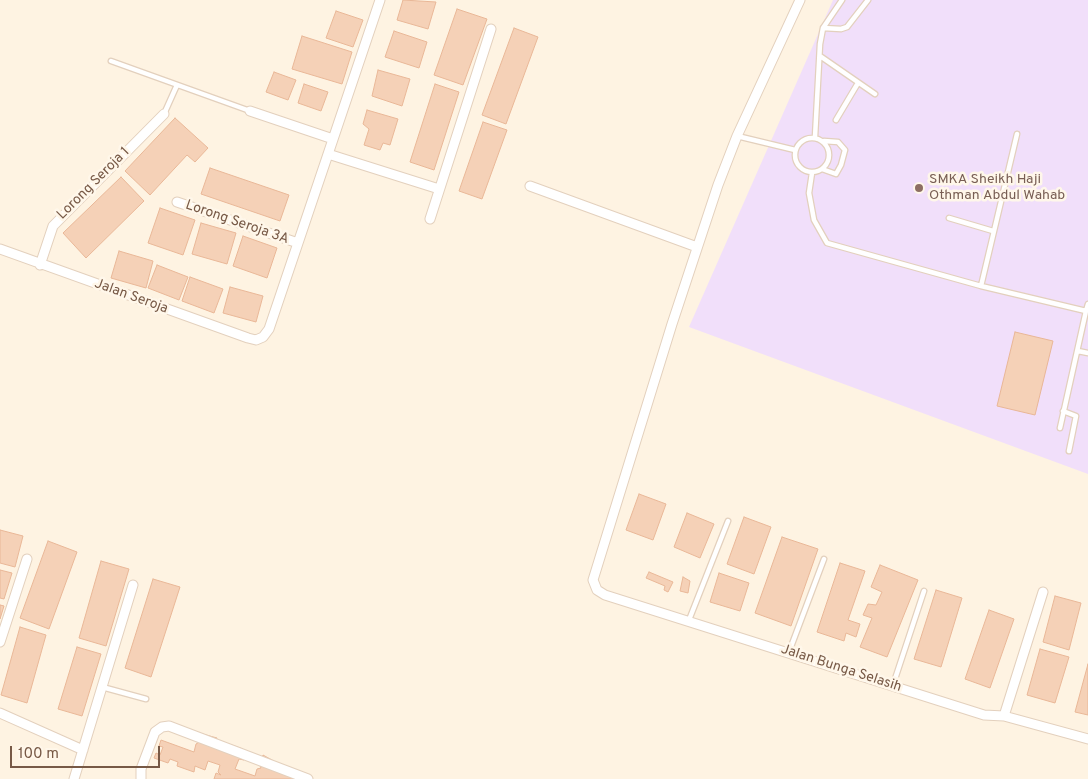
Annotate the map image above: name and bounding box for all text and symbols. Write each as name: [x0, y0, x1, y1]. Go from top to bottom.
street label: Lorong Seroja 1: [54, 144, 134, 224]
place label: SMKA Sheikh Haji Othman Abdul Wahab: [929, 172, 1065, 204]
marker: SMKA Sheikh Haji Othman Abdul Wahab: [913, 182, 925, 194]
street label: Lorong Seroja 3A: [183, 197, 291, 249]
street label: Jalan Seroja: [92, 276, 170, 318]
street label: Jalan Bunga Selasih: [778, 642, 904, 696]
scale bar: [12, 736, 162, 768]
text: 100 m: [18, 745, 59, 764]

